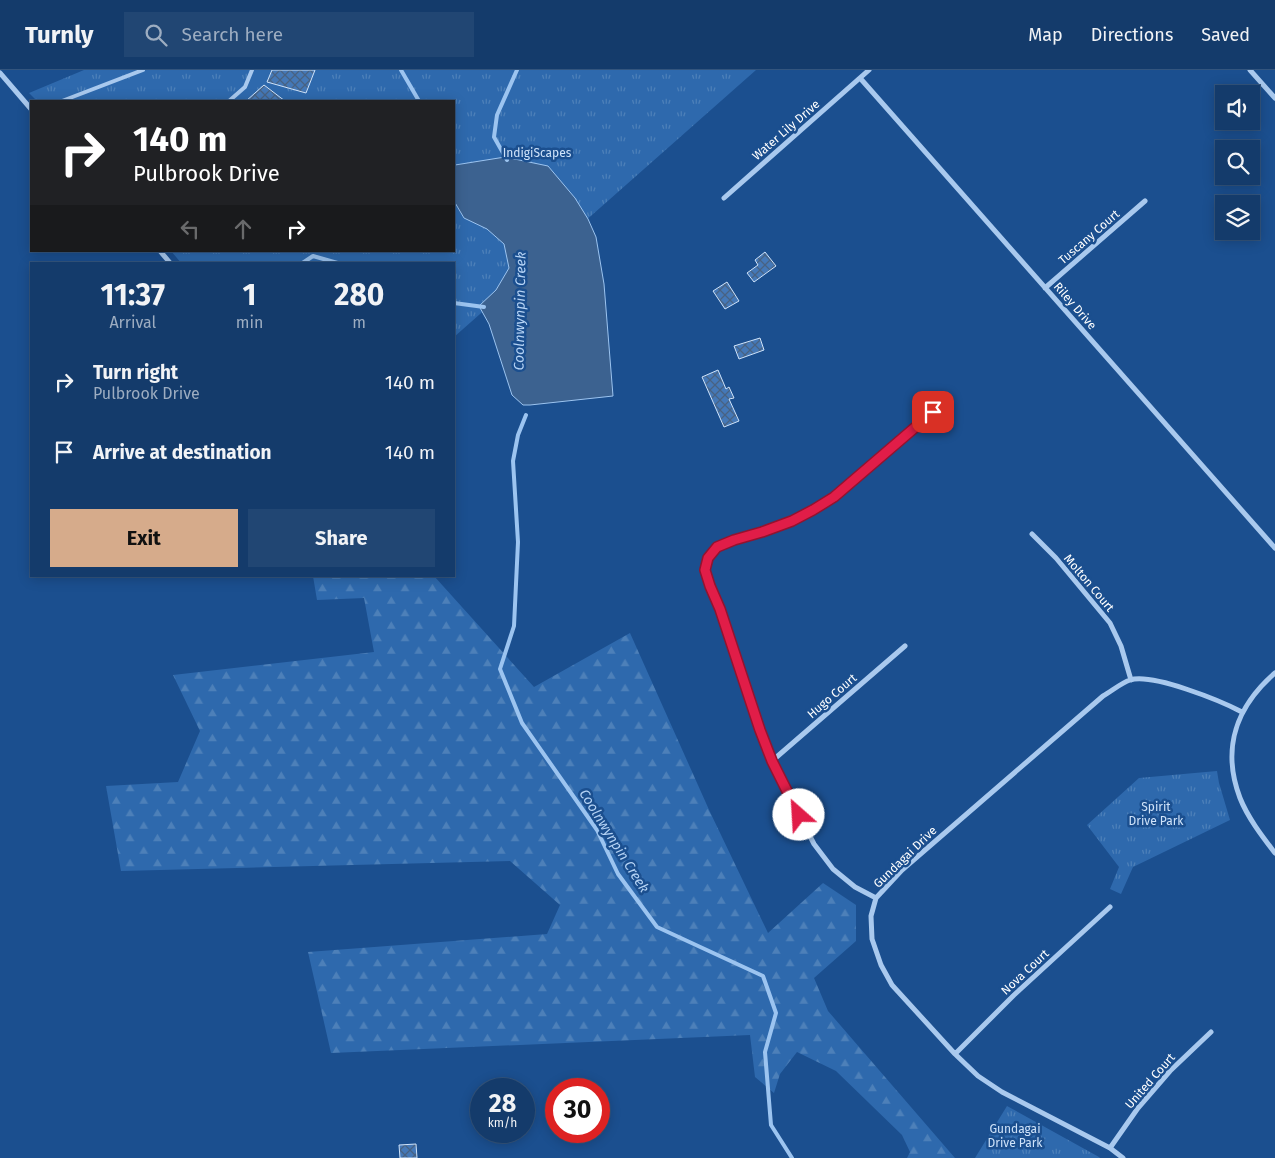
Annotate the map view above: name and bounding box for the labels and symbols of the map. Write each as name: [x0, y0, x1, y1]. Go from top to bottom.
street label: Water Lily Drive: [749, 97, 823, 163]
park label: IndigiScapes: [503, 146, 572, 160]
street label: Tuscany Court: [1056, 206, 1123, 267]
water label: Coolnwynpin Creek: [510, 251, 530, 371]
street label: Riley Drive: [1051, 280, 1099, 332]
pin: [912, 391, 954, 433]
street label: Molton Court: [1061, 551, 1118, 615]
street label: Hugo Court: [804, 670, 860, 721]
water label: Coolnwynpin Creek: [575, 786, 653, 896]
position arrow: [772, 788, 824, 840]
park label: Spirit Drive Park: [1129, 800, 1184, 828]
street label: Gundagai Drive: [870, 823, 940, 891]
street label: Nova Court: [998, 946, 1052, 998]
street label: United Court: [1122, 1050, 1178, 1112]
speed limit sign: 30: [545, 1078, 610, 1143]
park label: Gundagai Drive Park: [988, 1122, 1043, 1150]

